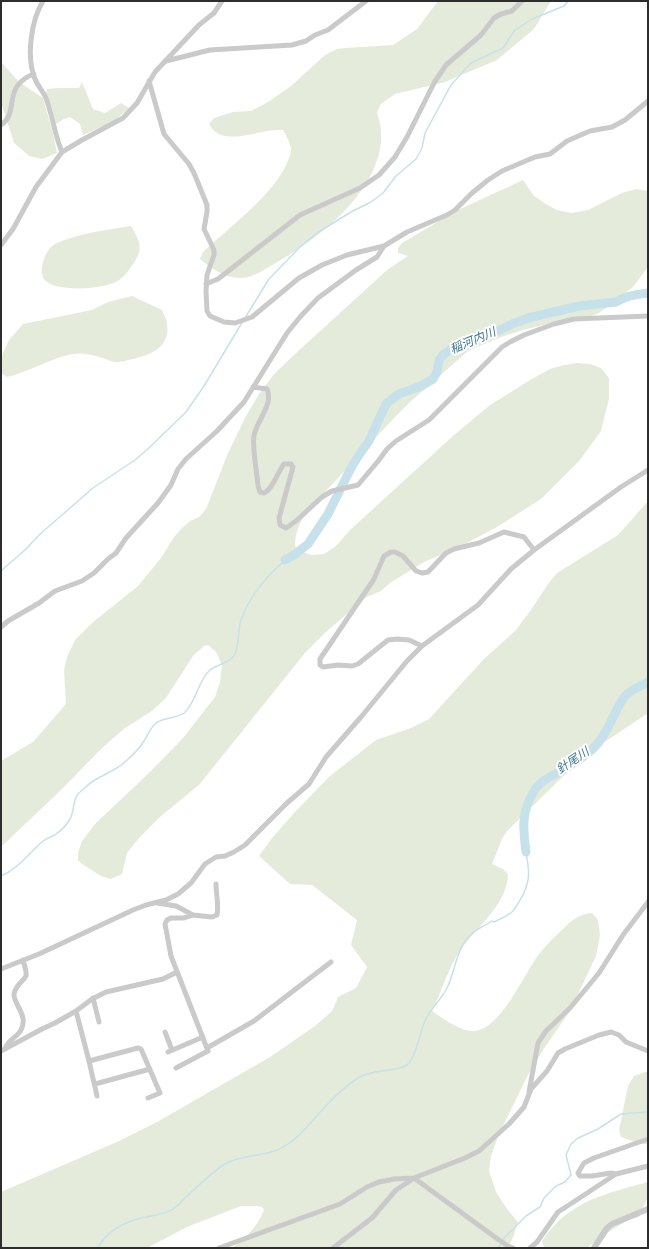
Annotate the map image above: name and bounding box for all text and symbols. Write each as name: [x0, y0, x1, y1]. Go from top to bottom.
water label: 稲河内川: [448, 325, 498, 357]
water label: 針尾川: [554, 745, 592, 777]

